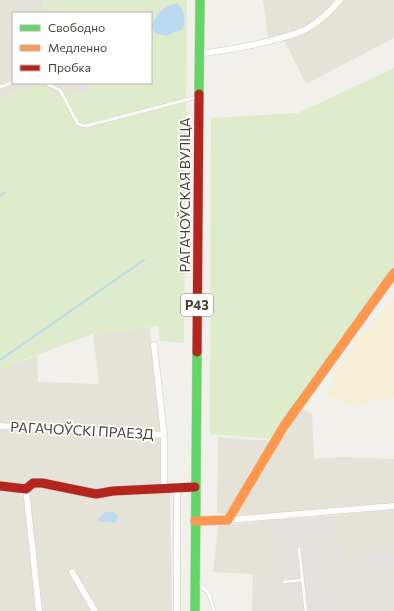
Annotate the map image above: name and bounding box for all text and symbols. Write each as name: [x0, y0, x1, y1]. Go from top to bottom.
legend: [12, 12, 152, 84]
text: Свободно: [48, 20, 105, 34]
text: Медленно: [48, 40, 107, 54]
text: Пробка: [48, 60, 91, 74]
street label: РАГАЧОЎСКАЯ ВУЛІЦА: [176, 117, 193, 272]
road number: Р43: [181, 294, 213, 316]
street label: РАГАЧОЎСКІ ПРАЕЗД: [10, 418, 154, 442]

